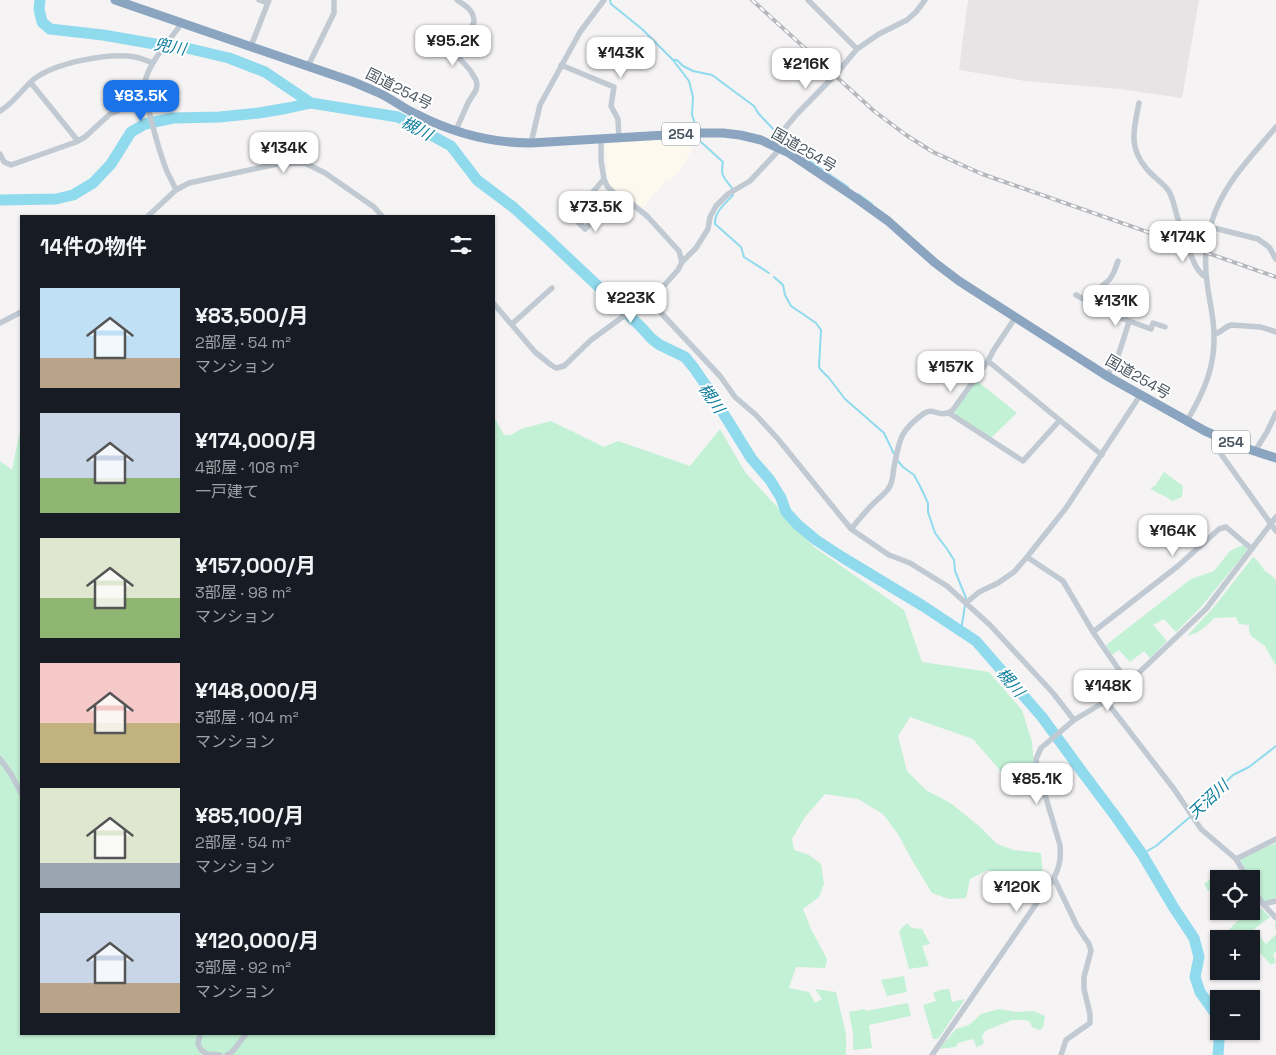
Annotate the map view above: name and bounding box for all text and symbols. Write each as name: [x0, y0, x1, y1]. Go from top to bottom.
pin: ¥95.2K: [412, 24, 494, 67]
text: ¥95.2K: [426, 30, 480, 51]
water label: 兜川: [152, 33, 189, 60]
pin: ¥143K: [586, 36, 656, 79]
text: ¥143K: [597, 42, 645, 63]
pin: ¥216K: [771, 48, 841, 90]
text: ¥216K: [783, 53, 829, 74]
street label: 国道254号: [363, 64, 436, 113]
pin: ¥83.5K: [100, 80, 182, 122]
text: ¥83.5K: [114, 85, 168, 106]
water label: 槻川: [398, 112, 438, 146]
road number: 254: [662, 122, 700, 146]
street label: 国道254号: [768, 123, 840, 176]
pin: ¥134K: [249, 132, 319, 174]
text: ¥134K: [260, 137, 308, 158]
pin: ¥73.5K: [555, 190, 637, 233]
text: ¥73.5K: [570, 196, 622, 217]
pin: ¥174K: [1148, 220, 1218, 263]
text: ¥174K: [1160, 226, 1206, 247]
icon: filters: [447, 231, 475, 259]
text: 14件の物件: [40, 233, 147, 260]
pin: ¥223K: [596, 282, 666, 324]
pin: ¥131K: [1081, 284, 1151, 327]
text: ¥223K: [607, 287, 655, 308]
text: ¥131K: [1094, 290, 1138, 311]
text: ¥83,500/月: [195, 302, 309, 329]
icon: home: [80, 308, 140, 368]
text: 2部屋 · 54 m²: [195, 332, 291, 353]
pin: ¥157K: [916, 350, 986, 393]
street label: 国道254号: [1102, 350, 1174, 403]
text: マンション: [195, 356, 275, 377]
text: ¥157K: [928, 356, 974, 377]
water label: 槻川: [694, 379, 730, 419]
text: ¥174,000/月: [195, 427, 317, 454]
road number: 254: [1212, 431, 1250, 454]
icon: home: [80, 433, 140, 493]
text: 4部屋 · 108 m²: [195, 457, 299, 478]
text: 一戸建て: [195, 481, 259, 502]
pin: ¥164K: [1138, 514, 1208, 557]
text: ¥164K: [1149, 520, 1197, 541]
text: ¥157,000/月: [195, 552, 316, 579]
icon: home: [80, 558, 140, 618]
text: 3部屋 · 98 m²: [195, 582, 291, 603]
text: マンション: [195, 606, 275, 627]
water label: 槻川: [992, 663, 1030, 703]
pin: ¥148K: [1073, 670, 1143, 712]
text: ¥148K: [1085, 675, 1131, 696]
text: ¥148,000/月: [195, 677, 319, 704]
icon: home: [80, 683, 140, 743]
text: 3部屋 · 104 m²: [195, 707, 299, 728]
text: マンション: [195, 731, 275, 752]
pin: ¥85.1K: [996, 762, 1078, 805]
text: ¥85.1K: [1012, 768, 1062, 789]
water label: 天沼川: [1184, 774, 1235, 823]
text: ¥85,100/月: [195, 802, 304, 829]
icon: home: [80, 808, 140, 868]
text: 2部屋 · 54 m²: [195, 832, 291, 853]
text: マンション: [195, 856, 275, 877]
pin: ¥120K: [982, 870, 1052, 913]
map controls: [1210, 870, 1260, 1040]
button: locate: [1210, 870, 1260, 920]
text: ¥120K: [993, 876, 1041, 897]
text: ¥120,000/月: [195, 927, 319, 954]
button: +: [1210, 930, 1260, 980]
icon: home: [80, 933, 140, 993]
text: 3部屋 · 92 m²: [195, 957, 291, 978]
text: マンション: [195, 981, 275, 1002]
button: −: [1210, 990, 1260, 1040]

